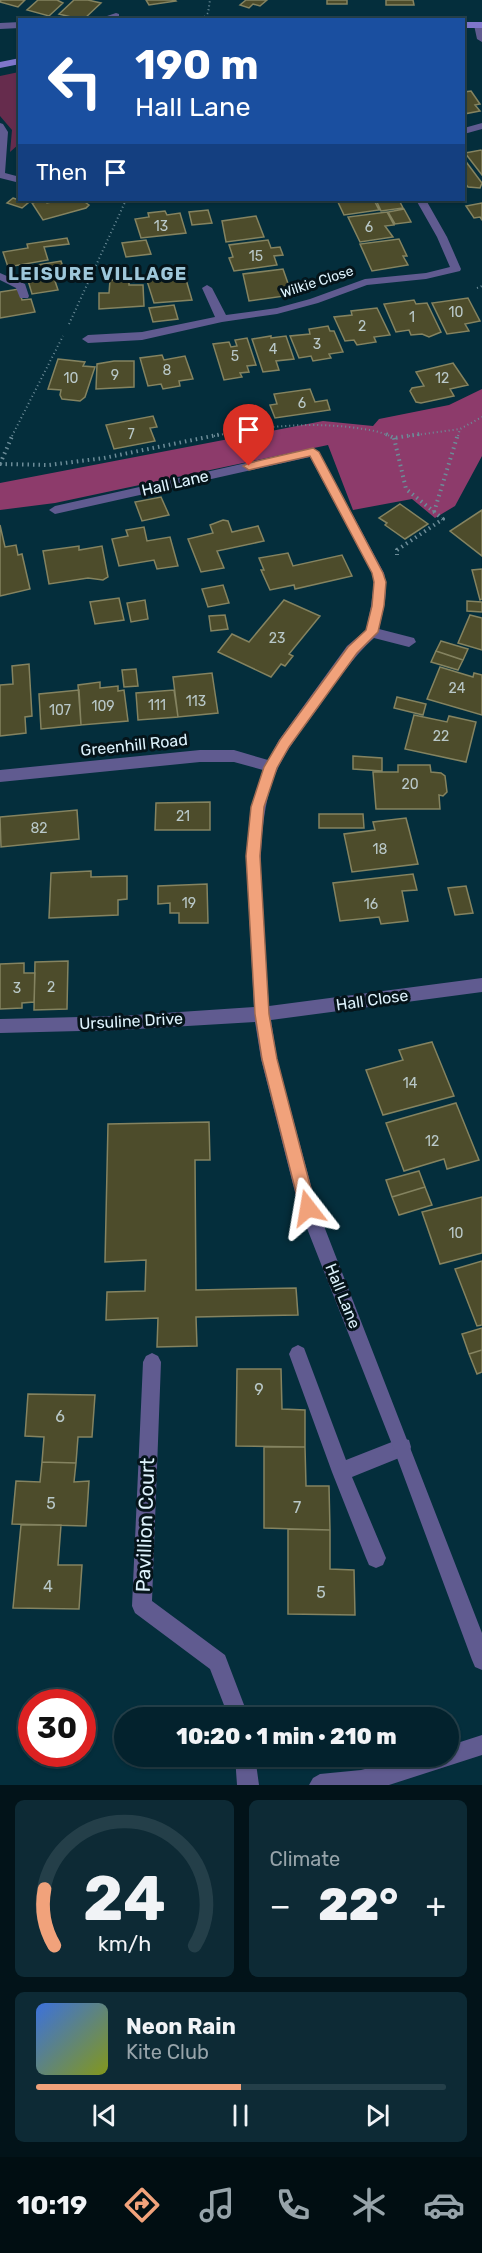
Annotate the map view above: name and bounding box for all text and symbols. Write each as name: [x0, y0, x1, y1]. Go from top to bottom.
text: 190 m: [135, 40, 259, 90]
icon: left: [36, 42, 114, 120]
text: Hall Lane: [135, 91, 251, 123]
icon: arrive: [99, 156, 132, 189]
text: Then: [36, 159, 87, 186]
house number: 13: [154, 218, 168, 235]
house number: 6: [365, 219, 373, 236]
house number: 15: [249, 248, 263, 265]
street label: Wilkie Close: [278, 262, 356, 302]
district label: LEISURE VILLAGE: [8, 263, 188, 285]
house number: 10: [449, 304, 464, 321]
house number: 1: [409, 309, 415, 326]
house number: 2: [358, 318, 366, 335]
house number: 3: [313, 336, 321, 353]
house number: 4: [269, 341, 278, 358]
house number: 5: [231, 348, 239, 365]
house number: 8: [163, 362, 172, 379]
house number: 9: [111, 367, 119, 384]
house number: 10: [64, 370, 79, 387]
house number: 12: [435, 370, 449, 387]
house number: 6: [298, 395, 306, 412]
pin: [223, 404, 274, 466]
icon: arrive: [232, 413, 265, 446]
house number: 7: [127, 426, 135, 443]
street label: Hall Lane: [140, 466, 211, 500]
house number: 23: [269, 630, 285, 647]
house number: 24: [449, 680, 466, 697]
house number: 113: [186, 693, 206, 710]
house number: 111: [148, 697, 166, 714]
house number: 109: [91, 698, 115, 715]
house number: 107: [49, 702, 71, 719]
house number: 22: [433, 728, 449, 745]
street label: Greenhill Road: [79, 730, 189, 760]
house number: 20: [401, 776, 419, 793]
house number: 21: [176, 808, 190, 825]
house number: 82: [30, 820, 48, 837]
house number: 18: [373, 841, 388, 858]
house number: 19: [182, 895, 196, 912]
house number: 16: [364, 896, 378, 913]
house number: 2: [47, 979, 55, 996]
house number: 3: [13, 980, 21, 997]
street label: Hall Close: [335, 986, 409, 1014]
street label: Ursuline Drive: [79, 1009, 183, 1033]
house number: 14: [403, 1075, 418, 1092]
house number: 12: [425, 1133, 439, 1150]
position arrow: [276, 1176, 340, 1240]
house number: 10: [449, 1225, 464, 1242]
street label: Hall Lane: [321, 1261, 365, 1331]
house number: 9: [254, 1380, 264, 1399]
house number: 6: [55, 1407, 65, 1426]
street label: Pavillion Court: [131, 1457, 159, 1593]
house number: 5: [46, 1494, 56, 1513]
house number: 7: [293, 1498, 301, 1517]
house number: 4: [43, 1577, 53, 1596]
house number: 5: [316, 1583, 326, 1602]
speed limit sign: 30: [18, 1689, 96, 1767]
text: 10:20 · 1 min · 210 m: [176, 1723, 397, 1750]
text: Climate: [270, 1847, 340, 1871]
text: 24: [83, 1862, 166, 1936]
text: 22°: [318, 1878, 398, 1931]
text: −: [270, 1886, 291, 1925]
text: +: [425, 1886, 446, 1925]
text: km/h: [97, 1931, 151, 1956]
text: Neon Rain: [126, 2013, 236, 2040]
text: Kite Club: [126, 2040, 209, 2064]
icon: previous: [88, 2099, 121, 2132]
icon: pause: [224, 2099, 257, 2132]
icon: next: [361, 2099, 394, 2132]
icon: directions: [121, 2184, 163, 2226]
icon: music: [196, 2184, 238, 2226]
icon: phone: [272, 2184, 314, 2226]
icon: climate: [348, 2184, 390, 2226]
icon: car: [423, 2184, 465, 2226]
text: 10:19: [17, 2189, 87, 2221]

